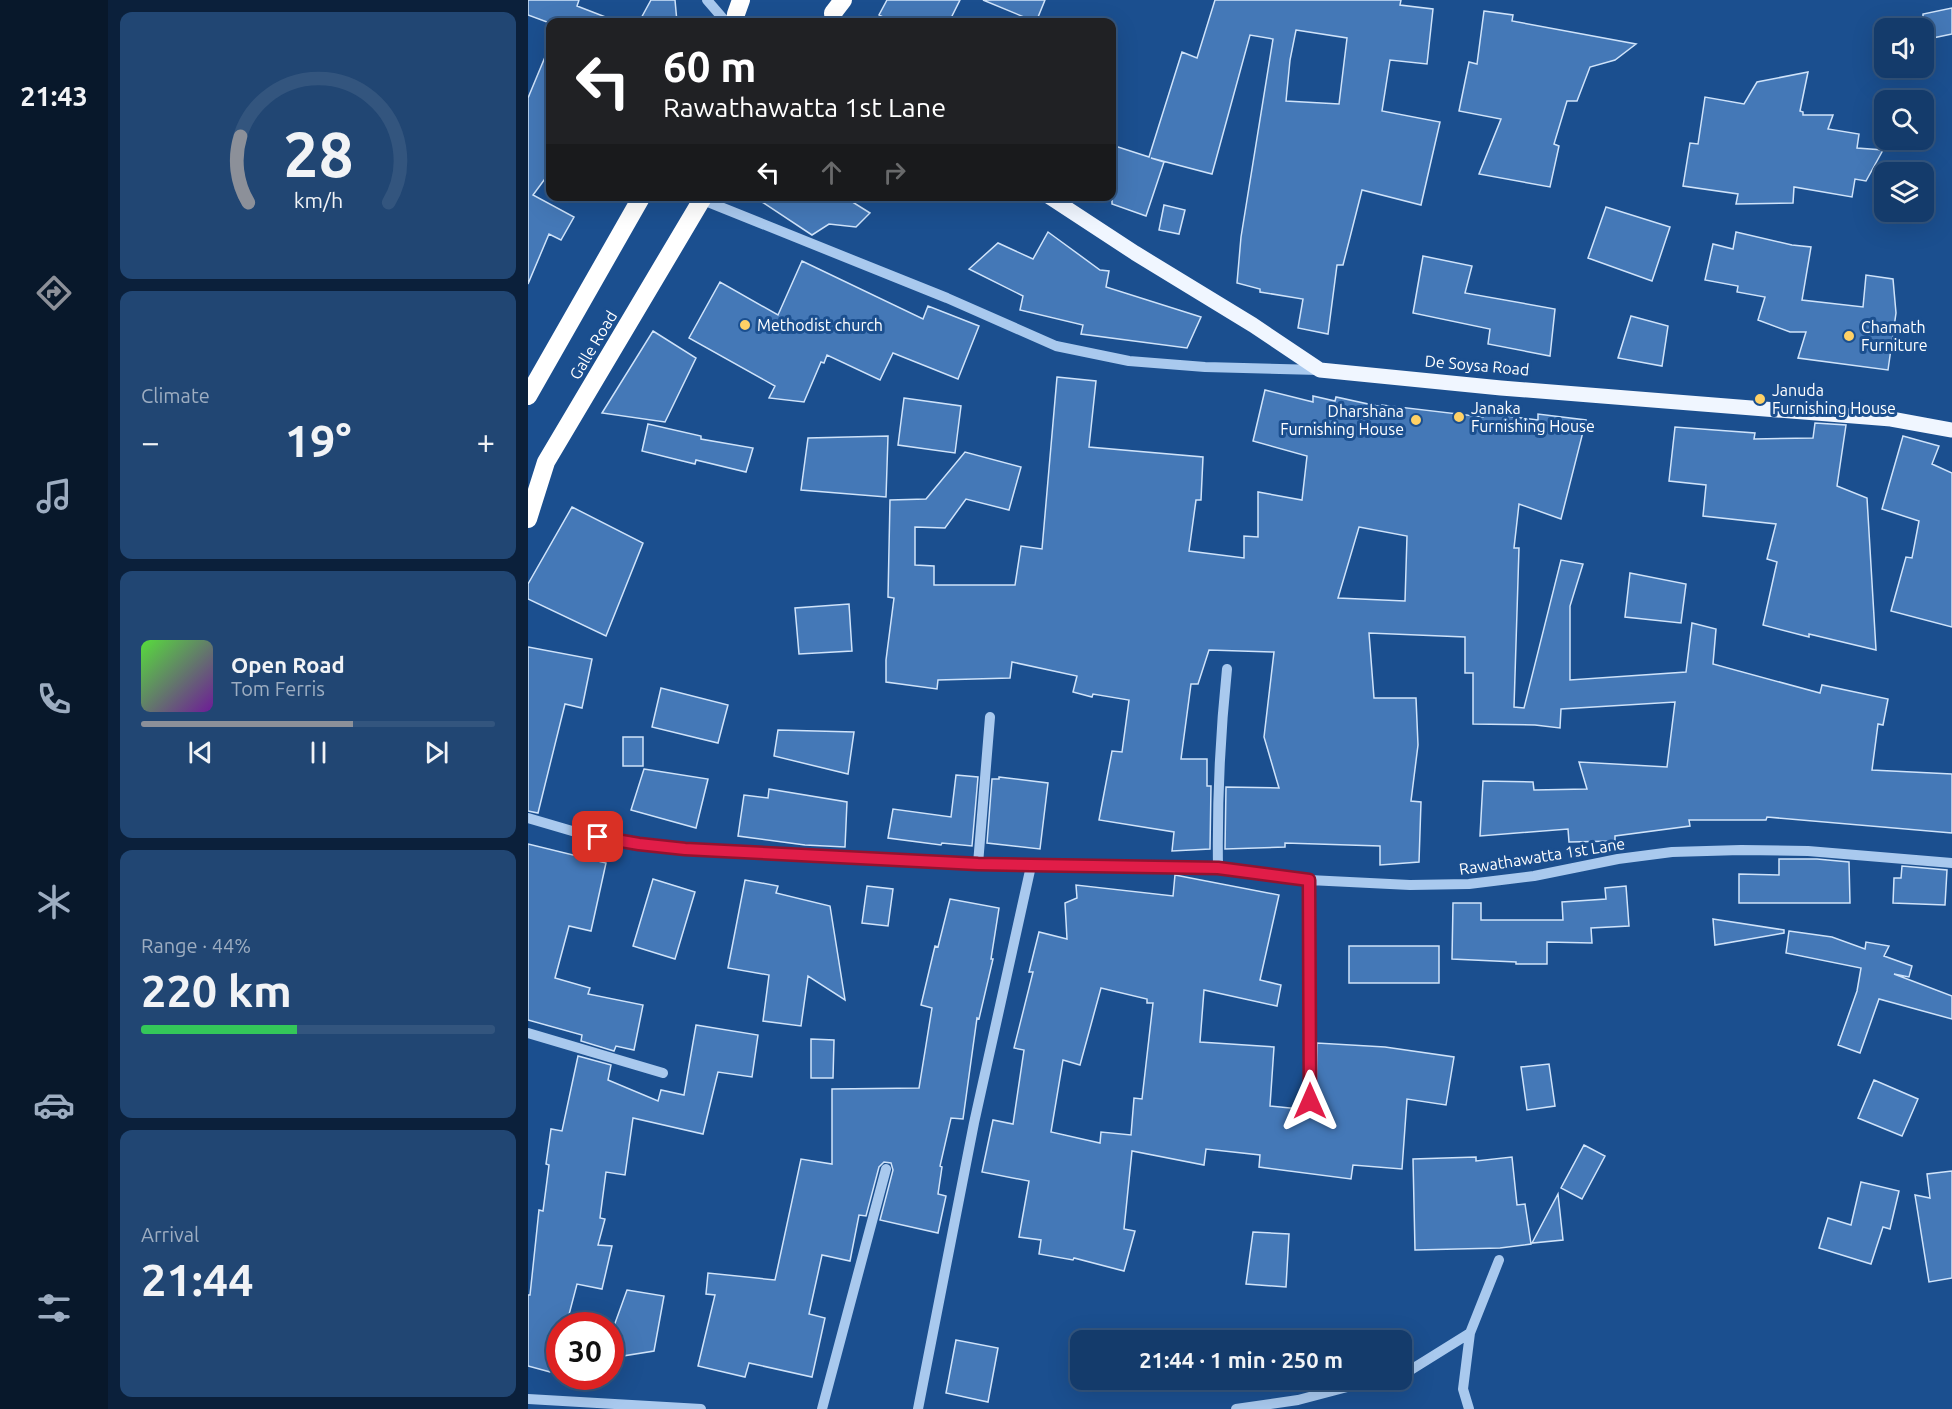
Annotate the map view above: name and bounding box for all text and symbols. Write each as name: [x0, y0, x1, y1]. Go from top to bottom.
map controls: [1874, 18, 1934, 222]
button: sound: [1874, 18, 1934, 78]
icon: left: [564, 42, 642, 120]
text: 60 m: [663, 43, 757, 90]
text: 21:43: [20, 81, 88, 111]
button: search: [1874, 90, 1934, 150]
text: Rawathawatta 1st Lane: [663, 92, 946, 122]
text: 28: [283, 119, 353, 189]
icon: left: [752, 156, 785, 189]
icon: ahead: [815, 156, 848, 189]
icon: right: [878, 156, 911, 189]
button: layers: [1874, 162, 1934, 222]
text: km/h: [293, 188, 343, 212]
icon: directions: [33, 272, 75, 314]
street label: Galle Road: [566, 308, 620, 382]
place label: Methodist church: [757, 316, 883, 334]
marker: Methodist church: [738, 318, 752, 332]
place label: Chamath Furniture: [1861, 318, 1928, 354]
marker: Chamath Furniture: [1842, 329, 1856, 343]
street label: De Soysa Road: [1424, 351, 1530, 379]
place label: Januda Furnishing House: [1772, 381, 1896, 417]
text: Climate: [141, 384, 210, 407]
marker: Januda Furnishing House: [1753, 392, 1767, 406]
place label: Janaka Furnishing House: [1471, 399, 1595, 435]
place label: Dharshana Furnishing House: [1280, 402, 1404, 438]
marker: Janaka Furnishing House: [1452, 410, 1466, 424]
marker: Dharshana Furnishing House: [1409, 413, 1423, 427]
text: 19°: [285, 415, 351, 466]
text: −: [141, 423, 160, 460]
text: +: [476, 423, 495, 460]
icon: music: [33, 475, 75, 517]
text: Open Road: [231, 652, 345, 677]
text: Tom Ferris: [231, 677, 325, 700]
icon: phone: [33, 678, 75, 720]
icon: previous: [184, 736, 217, 769]
icon: pause: [302, 736, 335, 769]
icon: next: [420, 736, 453, 769]
pin: [572, 811, 623, 862]
icon: arrive: [581, 820, 614, 853]
street label: Rawathawatta 1st Lane: [1458, 834, 1626, 878]
icon: climate: [33, 881, 75, 923]
text: Range · 44%: [141, 934, 251, 957]
text: 220 km: [141, 965, 292, 1016]
position arrow: [1278, 1069, 1342, 1133]
icon: car: [33, 1084, 75, 1126]
text: Arrival: [141, 1223, 199, 1246]
text: 21:44: [141, 1254, 254, 1305]
icon: filters: [33, 1287, 75, 1329]
speed limit sign: 30: [546, 1312, 624, 1390]
text: 21:44 · 1 min · 250 m: [1139, 1347, 1343, 1372]

